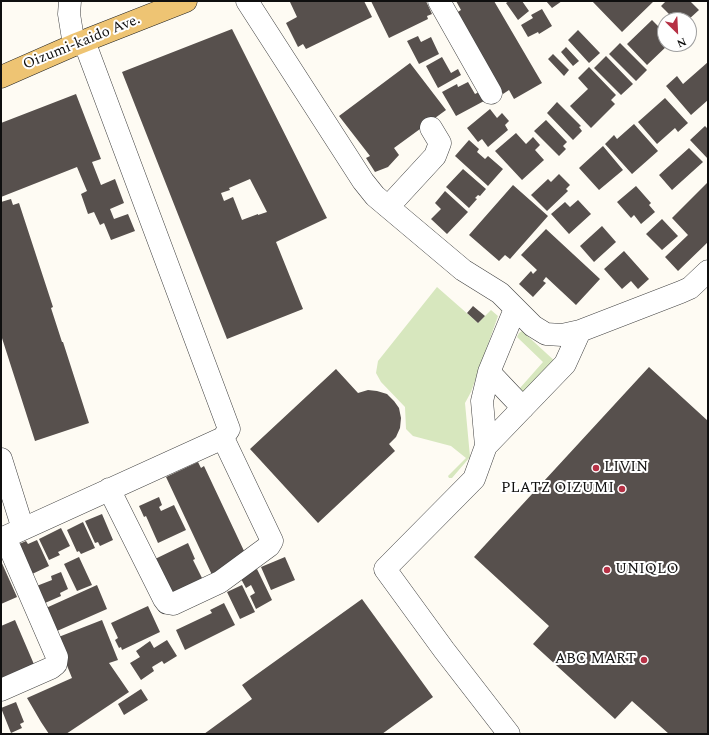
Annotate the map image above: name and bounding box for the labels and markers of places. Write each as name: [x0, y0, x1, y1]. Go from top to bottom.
place label: LIVIN: [604, 459, 648, 477]
marker: LIVIN: [591, 463, 601, 473]
place label: PLATZ OIZUMI: [501, 480, 614, 498]
marker: PLATZ OIZUMI: [617, 484, 627, 494]
place label: UNIQLO: [615, 561, 679, 579]
marker: UNIQLO: [602, 565, 612, 575]
place label: ABC MART: [555, 651, 636, 669]
marker: ABC MART: [639, 655, 649, 665]

